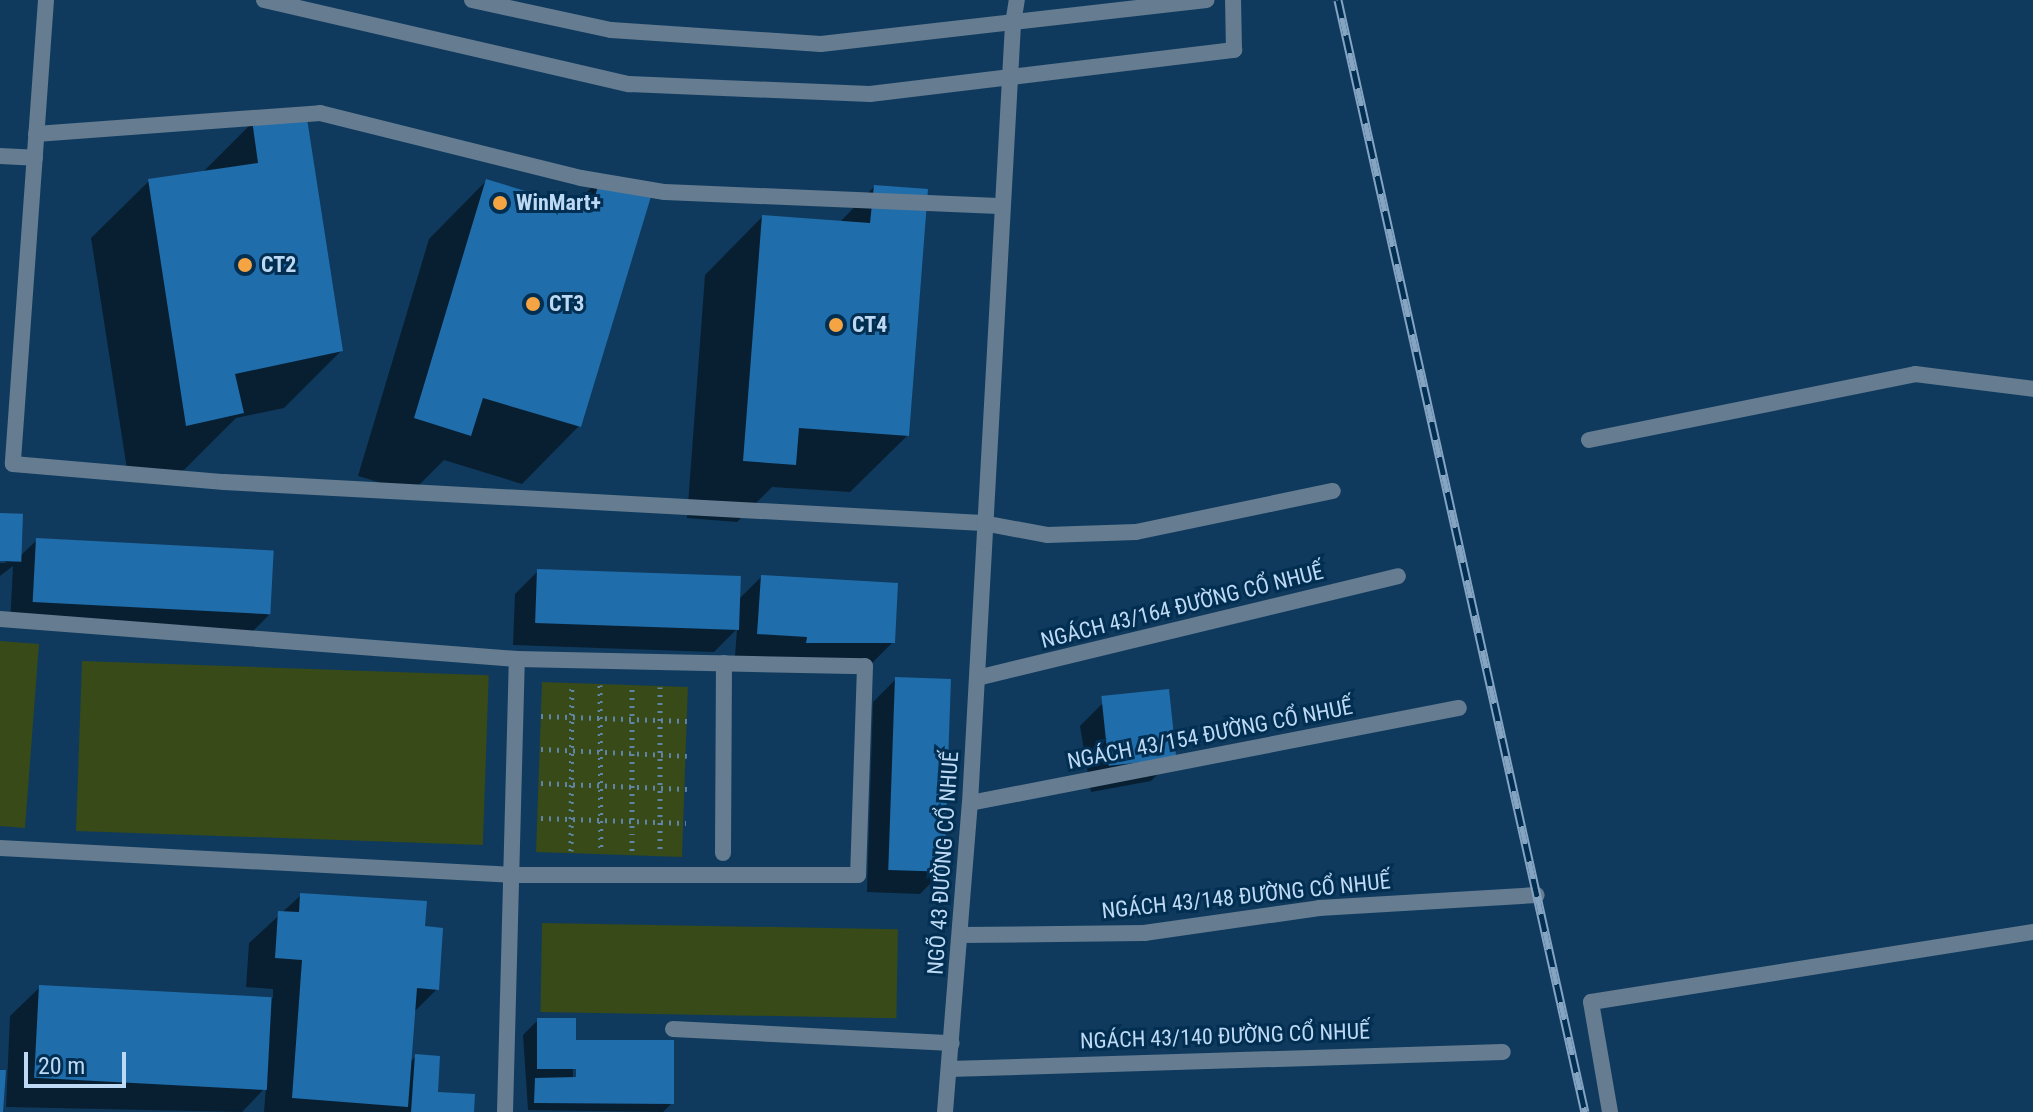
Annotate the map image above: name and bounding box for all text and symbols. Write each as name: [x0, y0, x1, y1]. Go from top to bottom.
place label: WinMart+: [516, 190, 601, 216]
marker: WinMart+: [491, 194, 509, 212]
place label: CT2: [261, 252, 296, 278]
marker: CT2: [236, 256, 254, 274]
place label: CT3: [549, 291, 584, 317]
marker: CT3: [524, 295, 542, 313]
place label: CT4: [852, 312, 887, 338]
marker: CT4: [827, 316, 845, 334]
street label: NGÁCH 43/164 ĐƯỜNG CỔ NHUẾ: [1038, 558, 1326, 654]
street label: NGÁCH 43/154 ĐƯỜNG CỔ NHUẾ: [1065, 693, 1355, 775]
street label: NGÕ 43 ĐƯỜNG CỔ NHUẾ: [922, 750, 964, 976]
street label: NGÁCH 43/148 ĐƯỜNG CỔ NHUẾ: [1100, 868, 1392, 924]
street label: NGÁCH 43/140 ĐƯỜNG CỔ NHUẾ: [1080, 1018, 1370, 1054]
scale bar: [28, 1036, 130, 1086]
text: 20 m: [38, 1052, 85, 1080]

